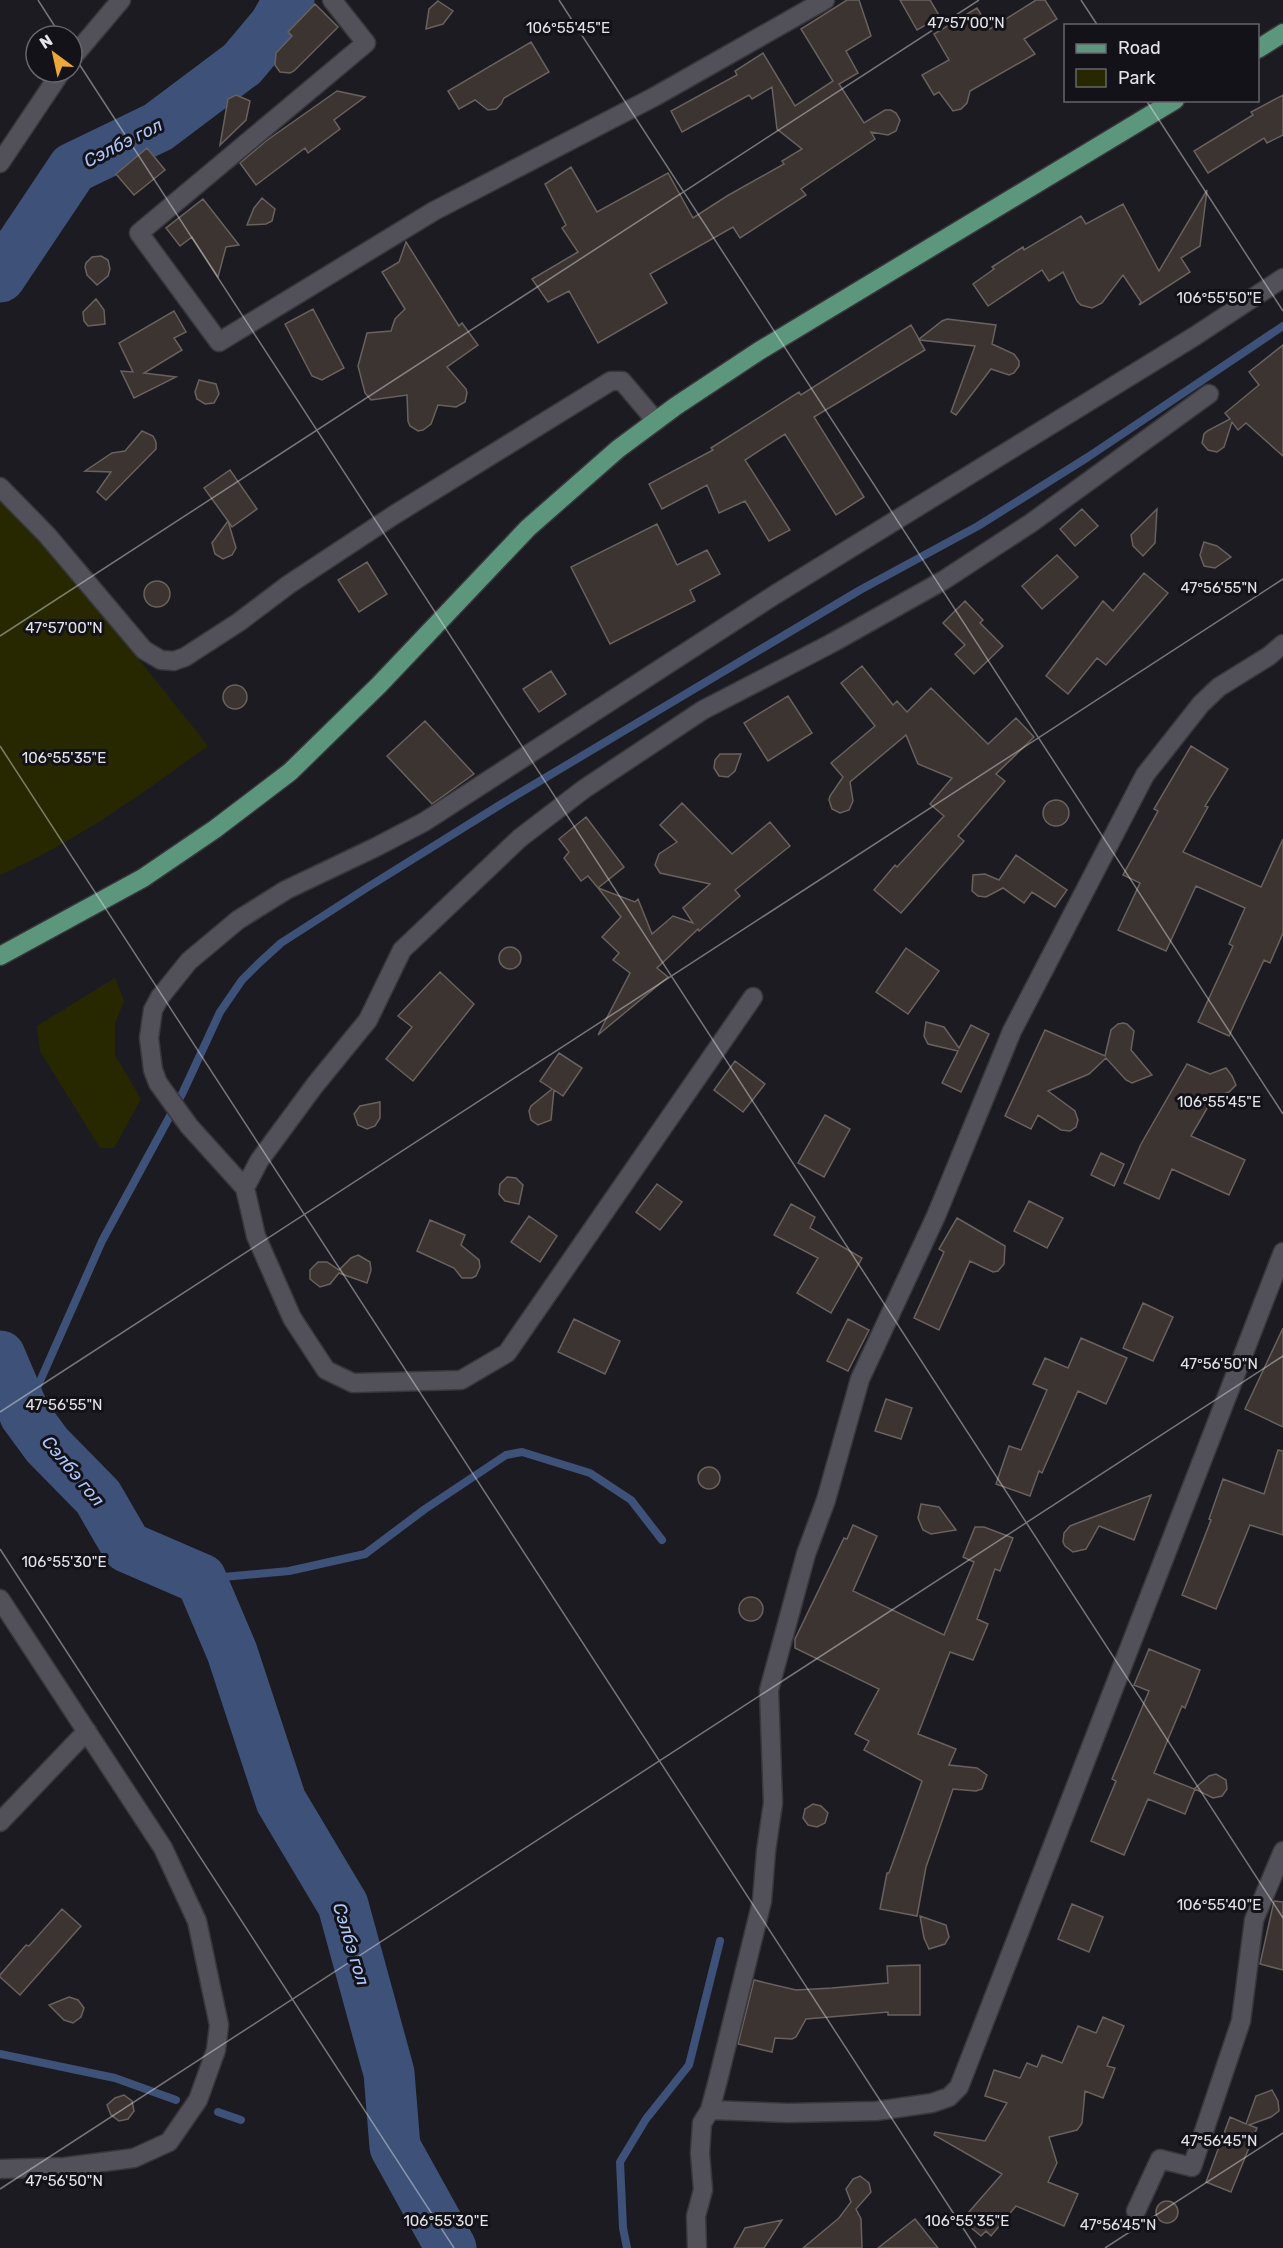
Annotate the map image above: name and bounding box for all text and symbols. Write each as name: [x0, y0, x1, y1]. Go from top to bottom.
text: 47°57'00"N: [927, 14, 1005, 32]
text: 106°55'45"E: [526, 19, 610, 37]
north arrow: [24, 24, 84, 84]
legend: [1064, 24, 1259, 102]
text: N: [36, 31, 56, 53]
text: Road: [1118, 37, 1161, 59]
text: Park: [1118, 67, 1156, 89]
water label: Сэлбэ гол: [80, 114, 167, 172]
text: 106°55'50"E: [1176, 289, 1262, 307]
text: 47°56'55"N: [1180, 579, 1258, 597]
text: 47°57'00"N: [25, 619, 103, 637]
text: 106°55'35"E: [22, 749, 106, 767]
text: 106°55'45"E: [1177, 1093, 1261, 1111]
text: 47°56'50"N: [1180, 1355, 1258, 1373]
text: 47°56'55"N: [25, 1396, 103, 1414]
water label: Сэлбэ гол: [37, 1431, 109, 1511]
text: 106°55'30"E: [21, 1553, 107, 1571]
text: 106°55'40"E: [1177, 1896, 1261, 1914]
water label: Сэлбэ гол: [328, 1900, 374, 1989]
text: 47°56'45"N: [1181, 2132, 1257, 2150]
text: 47°56'50"N: [25, 2172, 103, 2190]
text: 106°55'30"E: [403, 2212, 489, 2230]
text: 106°55'35"E: [925, 2212, 1009, 2230]
text: 47°56'45"N: [1080, 2216, 1156, 2234]

